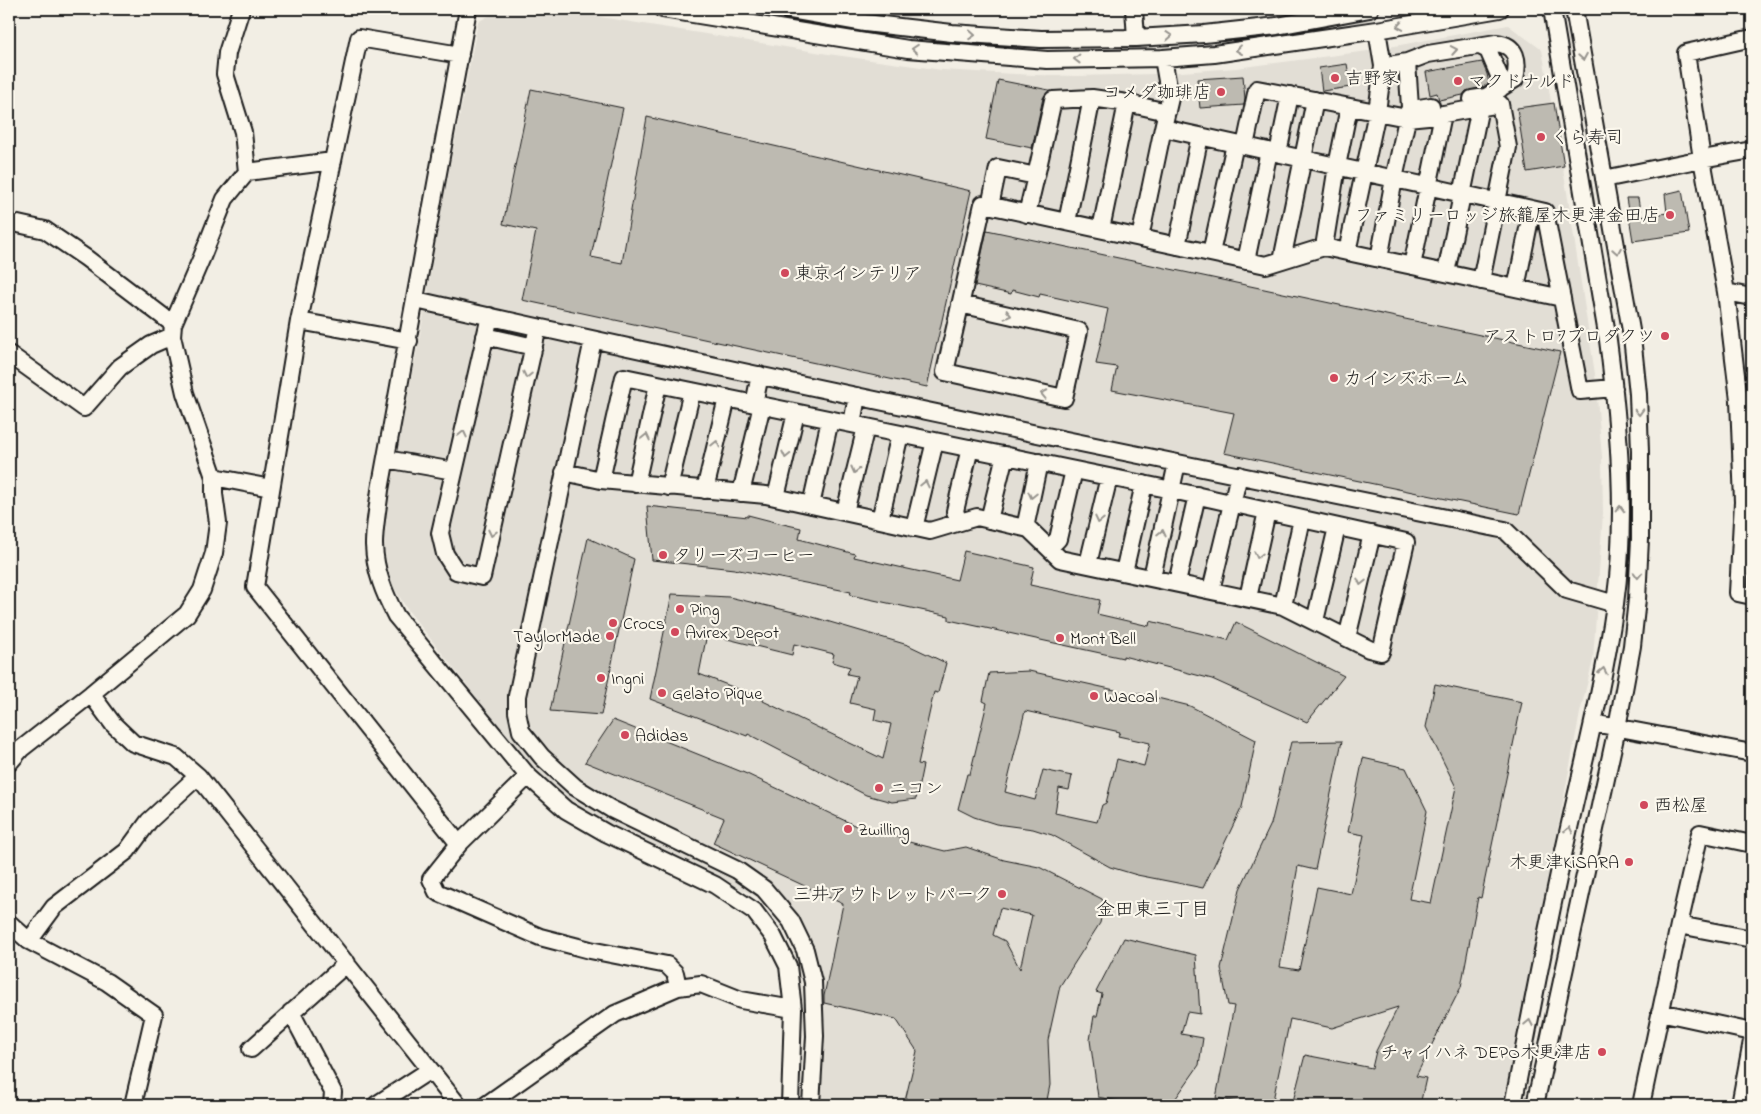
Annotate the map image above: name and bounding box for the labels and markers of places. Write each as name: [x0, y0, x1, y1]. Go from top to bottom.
place label: 吉野家: [1345, 67, 1399, 93]
place label: マクドナルド: [1468, 70, 1575, 96]
marker: 吉野家: [1329, 72, 1341, 84]
marker: マクドナルド: [1452, 75, 1464, 87]
place label: コメダ珈琲店: [1103, 81, 1211, 107]
marker: コメダ珈琲店: [1215, 86, 1227, 98]
place label: くら寿司: [1551, 126, 1623, 152]
marker: くら寿司: [1535, 131, 1547, 143]
place label: ファミリーロッジ旅籠屋木更津金田店: [1355, 204, 1660, 230]
marker: ファミリーロッジ旅籠屋木更津金田店: [1664, 209, 1676, 221]
place label: 東京インテリア: [795, 262, 922, 288]
marker: 東京インテリア: [779, 267, 791, 279]
place label: アストロﾌプロダクツ: [1484, 325, 1655, 351]
marker: アストロﾌプロダクツ: [1659, 330, 1671, 342]
place label: カインズホーム: [1344, 367, 1469, 393]
marker: カインズホーム: [1328, 372, 1340, 384]
place label: タリーズコーヒー: [673, 544, 814, 570]
marker: タリーズコーヒー: [657, 549, 669, 561]
place label: Ping: [690, 598, 720, 625]
marker: Ping: [674, 603, 686, 615]
place label: Crocs: [623, 612, 665, 638]
marker: Crocs: [607, 617, 619, 629]
place label: Avirex Depot: [685, 621, 779, 647]
place label: TaylorMade: [513, 625, 601, 651]
marker: Avirex Depot: [669, 626, 681, 638]
place label: Mont Bell: [1070, 627, 1136, 653]
marker: TaylorMade: [604, 630, 616, 642]
marker: Mont Bell: [1054, 632, 1066, 644]
place label: Ingni: [611, 667, 644, 694]
marker: Ingni: [595, 672, 607, 684]
place label: Gelato Pique: [672, 682, 763, 708]
place label: Wacoal: [1104, 685, 1158, 711]
marker: Gelato Pique: [656, 687, 668, 699]
marker: Wacoal: [1088, 690, 1100, 702]
place label: Adidas: [635, 724, 688, 750]
marker: Adidas: [619, 729, 631, 741]
place label: ニコン: [889, 777, 943, 803]
marker: ニコン: [873, 782, 885, 794]
place label: 西松屋: [1654, 794, 1708, 820]
marker: 西松屋: [1638, 799, 1650, 811]
place label: Zwilling: [858, 818, 910, 845]
marker: Zwilling: [842, 823, 854, 835]
place label: 木更津KiSARA: [1509, 851, 1619, 877]
marker: 木更津KiSARA: [1623, 856, 1635, 868]
place label: 三井アウトレットパーク: [793, 883, 992, 909]
marker: 三井アウトレットパーク: [996, 888, 1008, 900]
place label: チャイハネ DEPO木更津店: [1381, 1041, 1592, 1067]
marker: チャイハネ DEPO木更津店: [1596, 1046, 1608, 1058]

